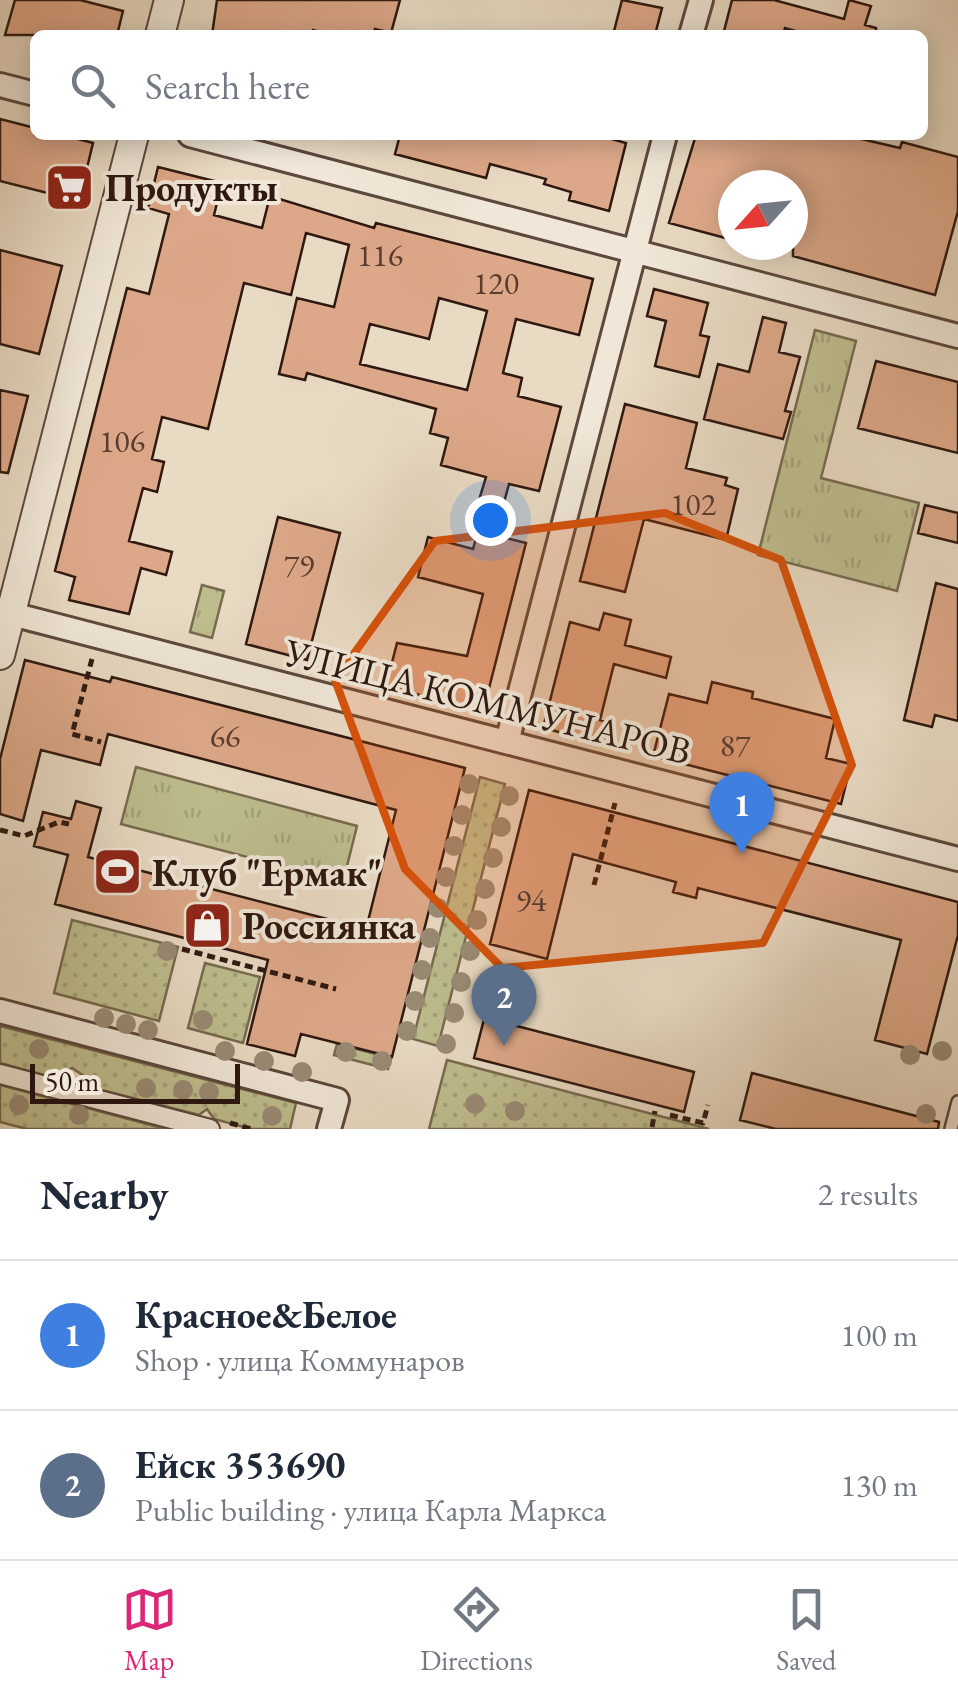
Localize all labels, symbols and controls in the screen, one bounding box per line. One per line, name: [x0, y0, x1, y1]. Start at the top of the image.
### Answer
search box: [30, 30, 928, 140]
icon: search: [65, 58, 120, 113]
text: Search here: [145, 61, 310, 110]
supermarket icon: Продукты: [44, 161, 96, 213]
place label: Продукты: [105, 163, 278, 212]
north arrow: [718, 170, 808, 260]
house number: 116: [357, 234, 403, 276]
house number: 120: [473, 262, 519, 304]
house number: 106: [99, 420, 145, 462]
house number: 102: [670, 483, 717, 525]
your location: [465, 495, 516, 546]
house number: 79: [284, 544, 314, 586]
street label: УЛИЦА КОММУНАРОВ: [279, 627, 696, 775]
house number: 66: [210, 715, 240, 757]
house number: 87: [720, 724, 751, 766]
pin: 1: [710, 772, 774, 854]
sports icon: Клуб "Ермак": [91, 846, 143, 898]
place label: Клуб "Ермак": [152, 848, 382, 897]
house number: 94: [516, 879, 547, 921]
shop icon: Россиянка: [181, 899, 233, 951]
place label: Россиянка: [242, 901, 416, 950]
pin: 2: [472, 964, 536, 1046]
scale bar: [30, 1059, 240, 1104]
text: 50 m: [45, 1063, 99, 1099]
text: Nearby: [40, 1167, 169, 1222]
text: 2 results: [818, 1173, 918, 1215]
text: Красное&Белое: [135, 1290, 397, 1339]
text: 1: [64, 1314, 81, 1356]
text: 100 m: [841, 1314, 918, 1356]
text: Shop · улица Коммунаров: [135, 1339, 465, 1381]
text: Ейск 353690: [135, 1440, 345, 1489]
text: 2: [64, 1464, 81, 1506]
text: 130 m: [841, 1464, 918, 1506]
text: Public building · улица Карла Маркса: [135, 1489, 606, 1531]
tab: Map: [122, 1582, 177, 1678]
tab: Directions: [420, 1582, 533, 1678]
tab: Saved: [776, 1582, 836, 1678]

